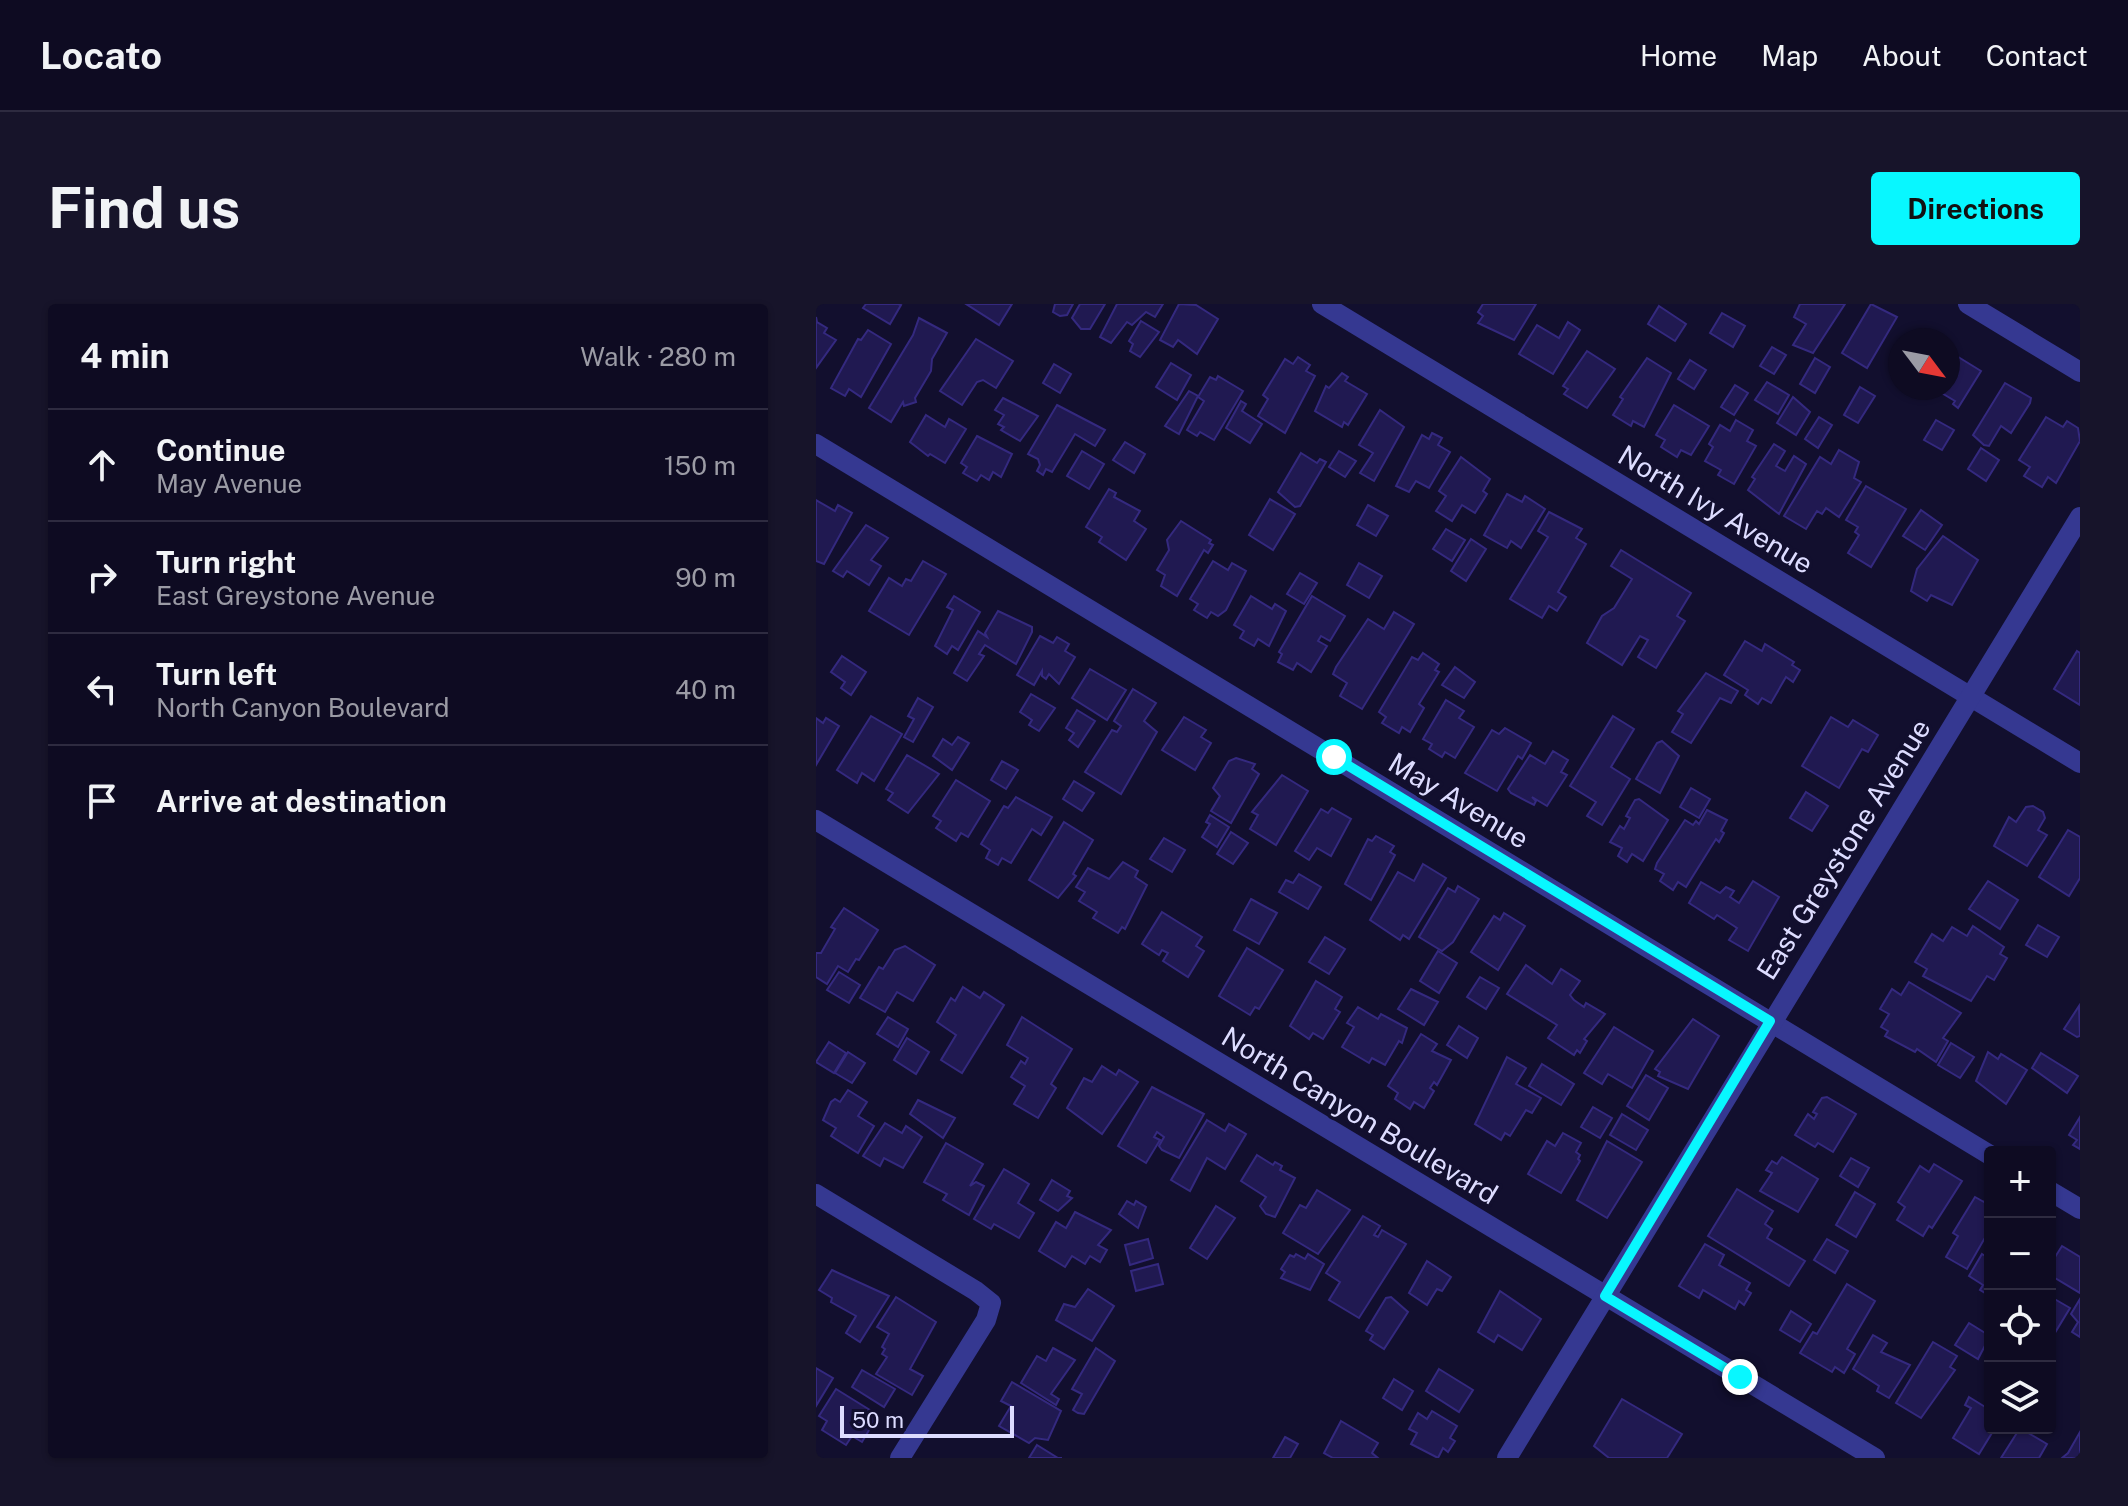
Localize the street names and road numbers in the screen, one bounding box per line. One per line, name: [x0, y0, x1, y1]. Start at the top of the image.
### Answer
street label: North Ivy Avenue: [1613, 438, 1819, 580]
street label: East Greystone Avenue: [1749, 713, 1937, 985]
street label: May Avenue: [1383, 745, 1535, 855]
street label: North Canyon Boulevard: [1216, 1019, 1504, 1211]

